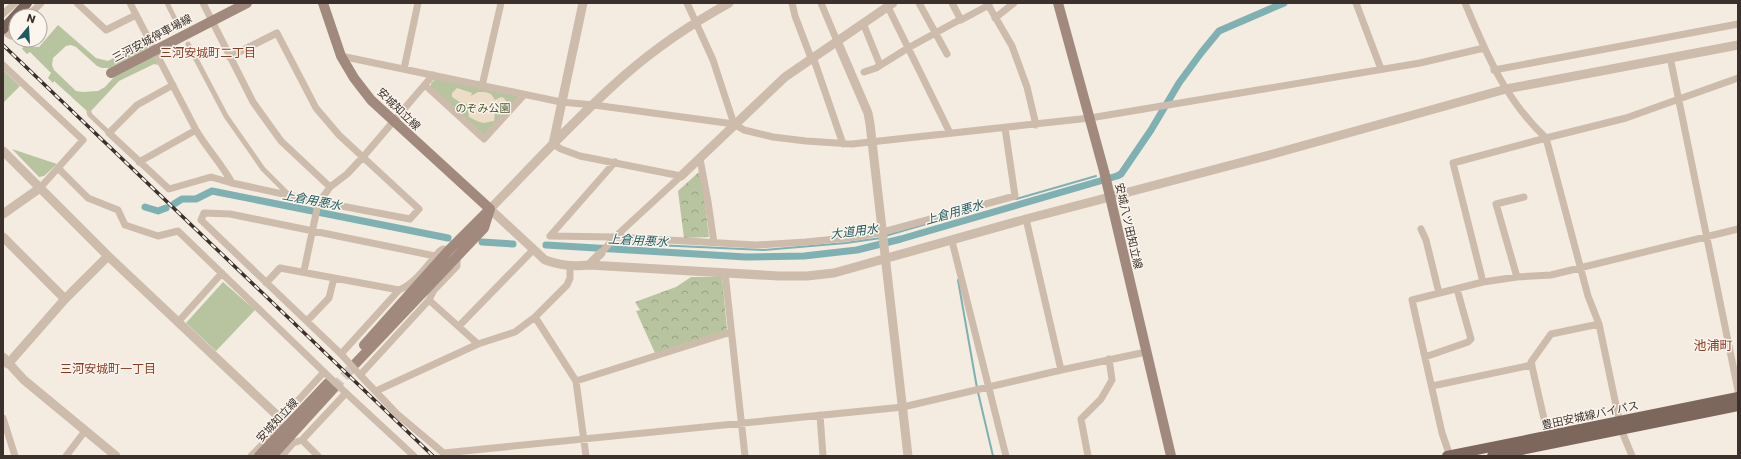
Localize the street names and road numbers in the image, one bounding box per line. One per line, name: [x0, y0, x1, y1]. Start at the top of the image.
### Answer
street label: 三河安城停車場線: [109, 10, 195, 66]
street label: 安城知立線: [374, 84, 424, 134]
street label: 安城八ツ田知立線: [1111, 181, 1147, 271]
street label: 安城知立線: [252, 394, 302, 446]
street label: 豊田安城線バイパス: [1540, 397, 1640, 433]

